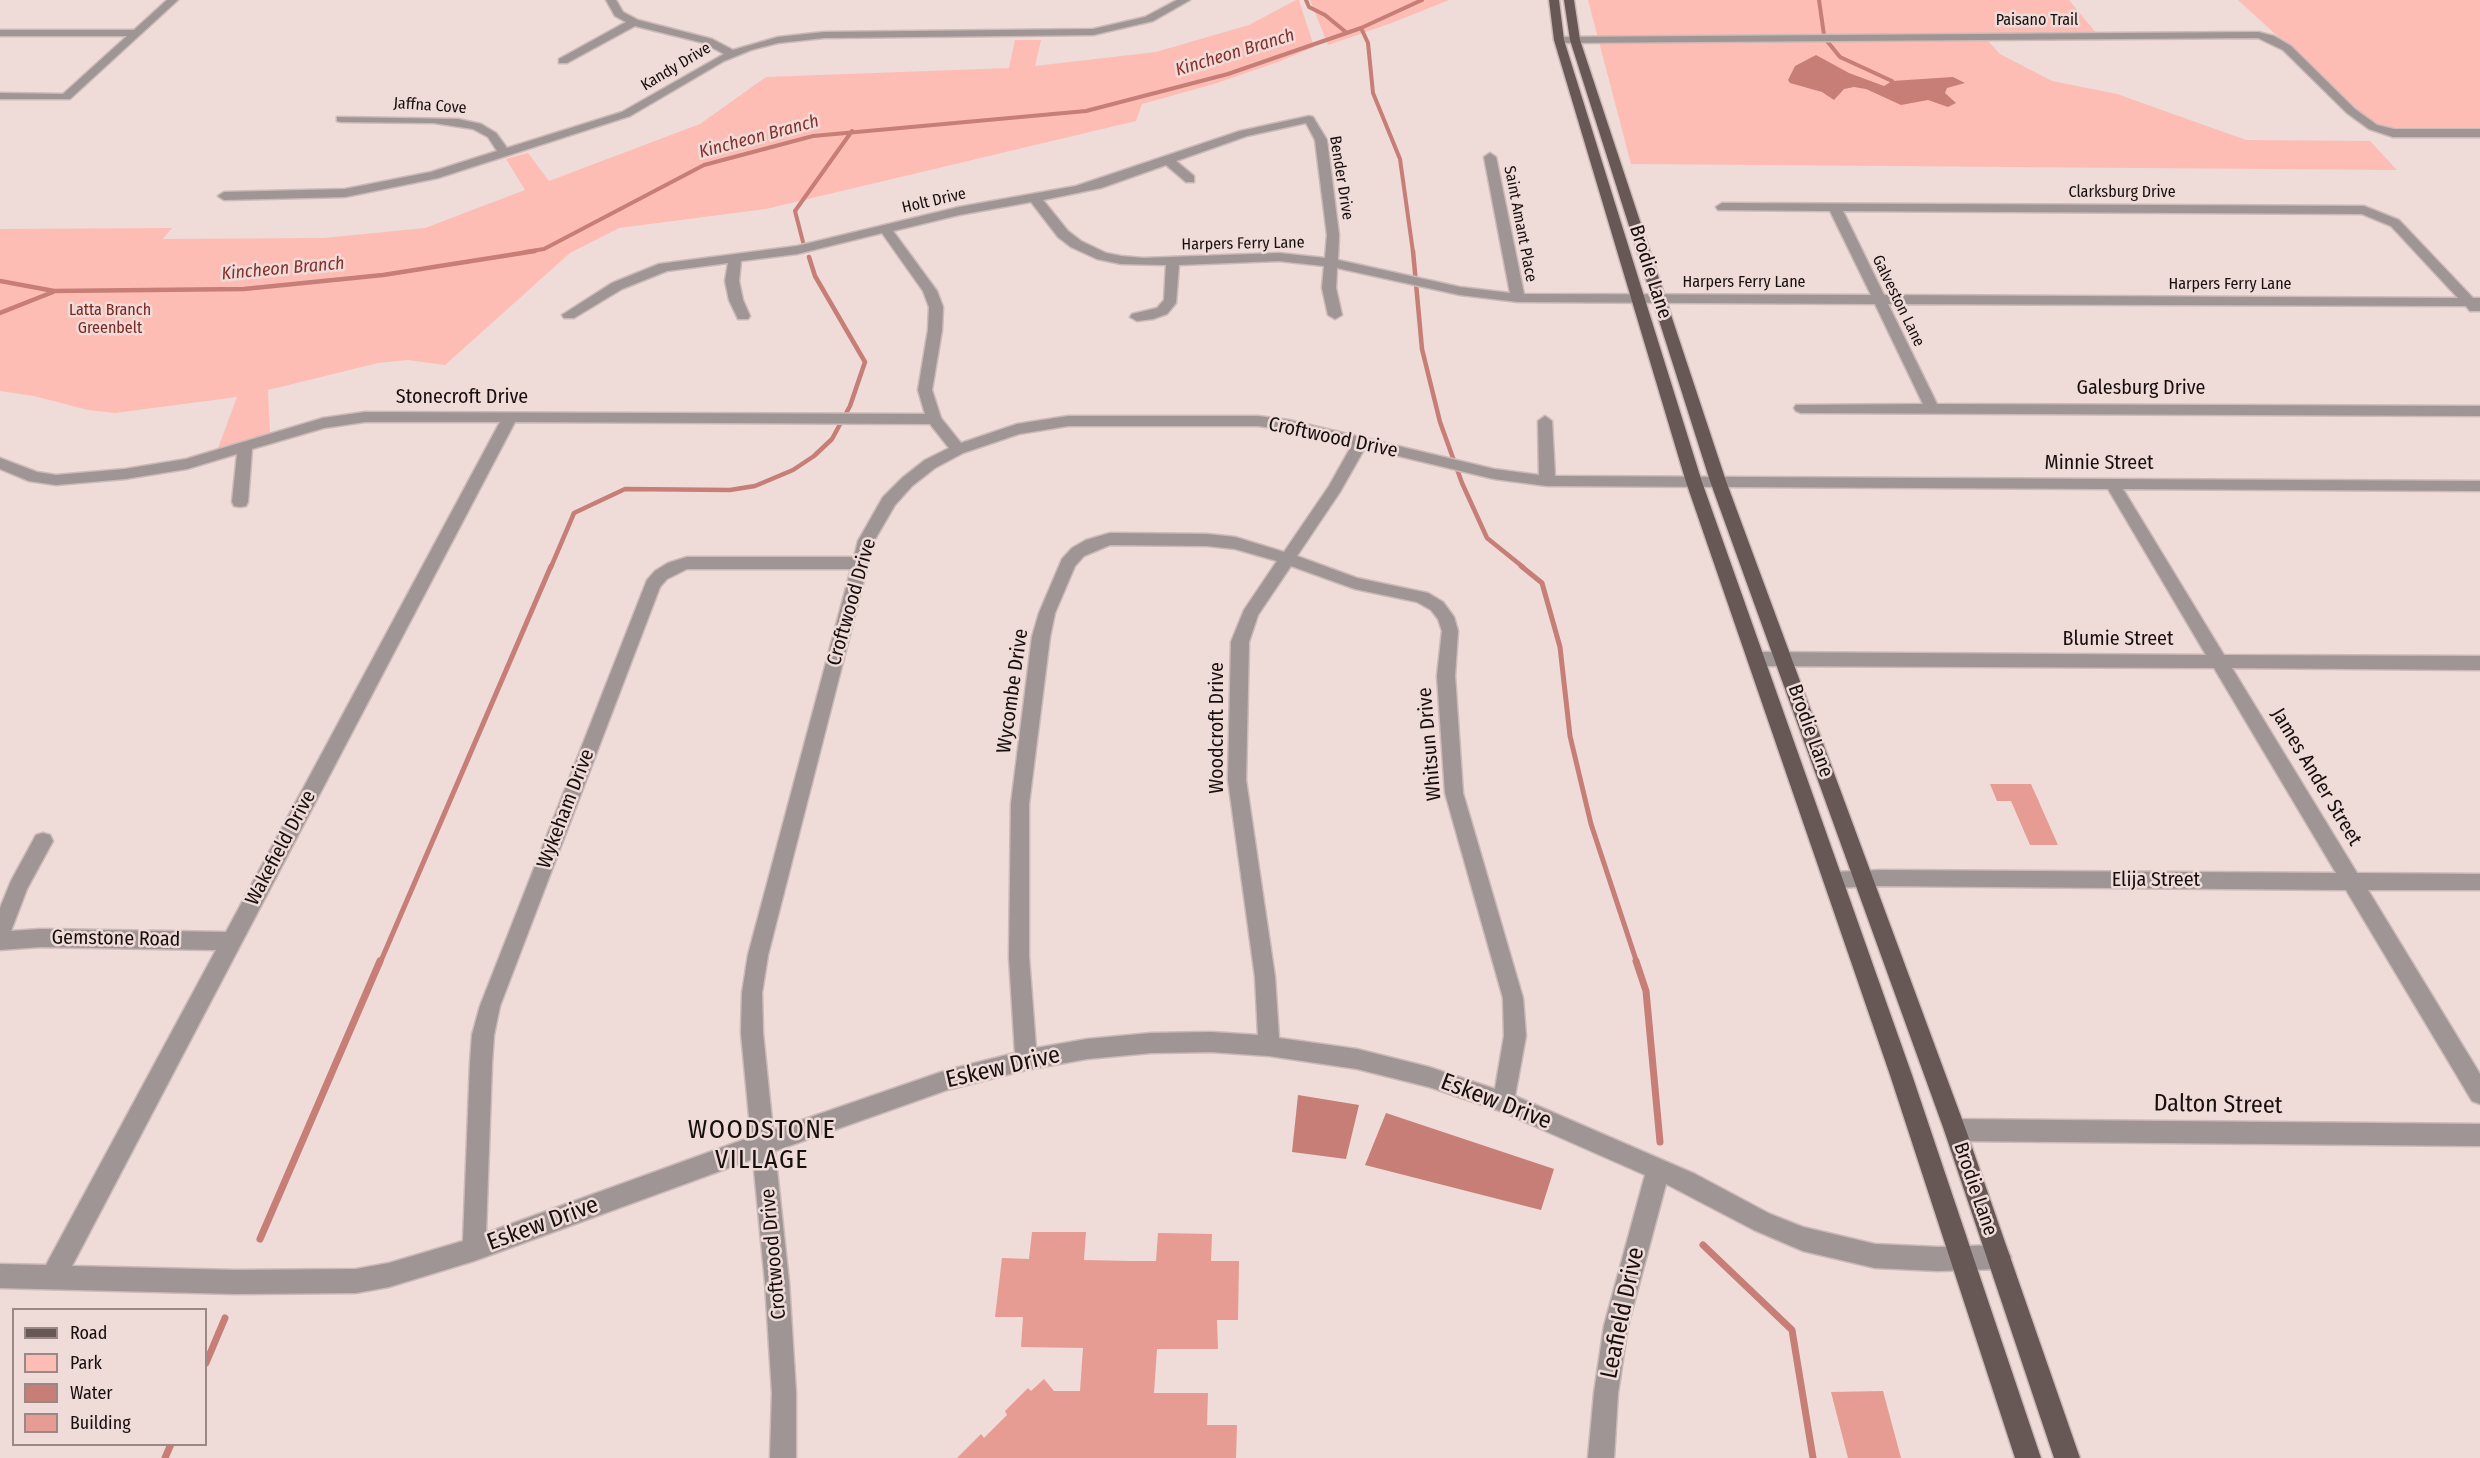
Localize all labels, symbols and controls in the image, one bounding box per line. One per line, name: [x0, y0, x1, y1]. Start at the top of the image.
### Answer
street label: Paisano Trail: [1996, 11, 2078, 31]
water label: Kincheon Branch: [1173, 25, 1297, 81]
street label: Kandy Drive: [638, 39, 714, 95]
street label: Jaffna Cove: [393, 94, 467, 118]
water label: Kincheon Branch: [697, 111, 821, 163]
street label: Bender Drive: [1325, 135, 1357, 221]
street label: Saint Amant Place: [1499, 164, 1541, 284]
street label: Clarksburg Drive: [2068, 183, 2176, 203]
street label: Holt Drive: [900, 184, 968, 218]
street label: Brodie Lane: [1624, 222, 1676, 322]
street label: Harpers Ferry Lane: [1181, 233, 1305, 255]
street label: Galveston Lane: [1868, 252, 1928, 350]
water label: Kincheon Branch: [221, 253, 345, 285]
street label: Harpers Ferry Lane: [1682, 273, 1806, 293]
street label: Harpers Ferry Lane: [2168, 275, 2292, 295]
park label: Latta Branch Greenbelt: [69, 301, 151, 339]
street label: Galesburg Drive: [2077, 376, 2205, 400]
street label: Stonecroft Drive: [396, 385, 528, 409]
street label: Croftwood Drive: [1266, 413, 1400, 463]
street label: Minnie Street: [2044, 451, 2154, 475]
street label: Croftwood Drive: [822, 536, 882, 668]
street label: Wycombe Drive: [992, 627, 1034, 755]
street label: Blumie Street: [2063, 627, 2173, 651]
street label: Woodcroft Drive: [1205, 662, 1229, 794]
street label: Brodie Lane: [1782, 681, 1838, 781]
street label: Whitsun Drive: [1413, 686, 1447, 802]
street label: James Ander Street: [2265, 704, 2367, 850]
street label: Wykeham Drive: [532, 746, 600, 872]
street label: Wakefield Drive: [241, 787, 321, 909]
street label: Elija Street: [2112, 868, 2200, 892]
street label: Gemstone Road: [52, 926, 180, 952]
street label: Eskew Drive: [943, 1041, 1063, 1095]
street label: Eskew Drive: [1437, 1068, 1555, 1136]
street label: Dalton Street: [2153, 1089, 2283, 1121]
district label: WOODSTONE VILLAGE: [688, 1115, 836, 1176]
street label: Brodie Lane: [1948, 1139, 2002, 1239]
street label: Croftwood Drive: [756, 1188, 792, 1320]
street label: Eskew Drive: [483, 1191, 603, 1257]
street label: Leafield Drive: [1595, 1245, 1651, 1381]
legend: [12, 1308, 207, 1446]
text: Road: [70, 1322, 107, 1344]
text: Park: [70, 1352, 102, 1374]
text: Water: [70, 1382, 113, 1404]
text: Building: [70, 1412, 131, 1434]

